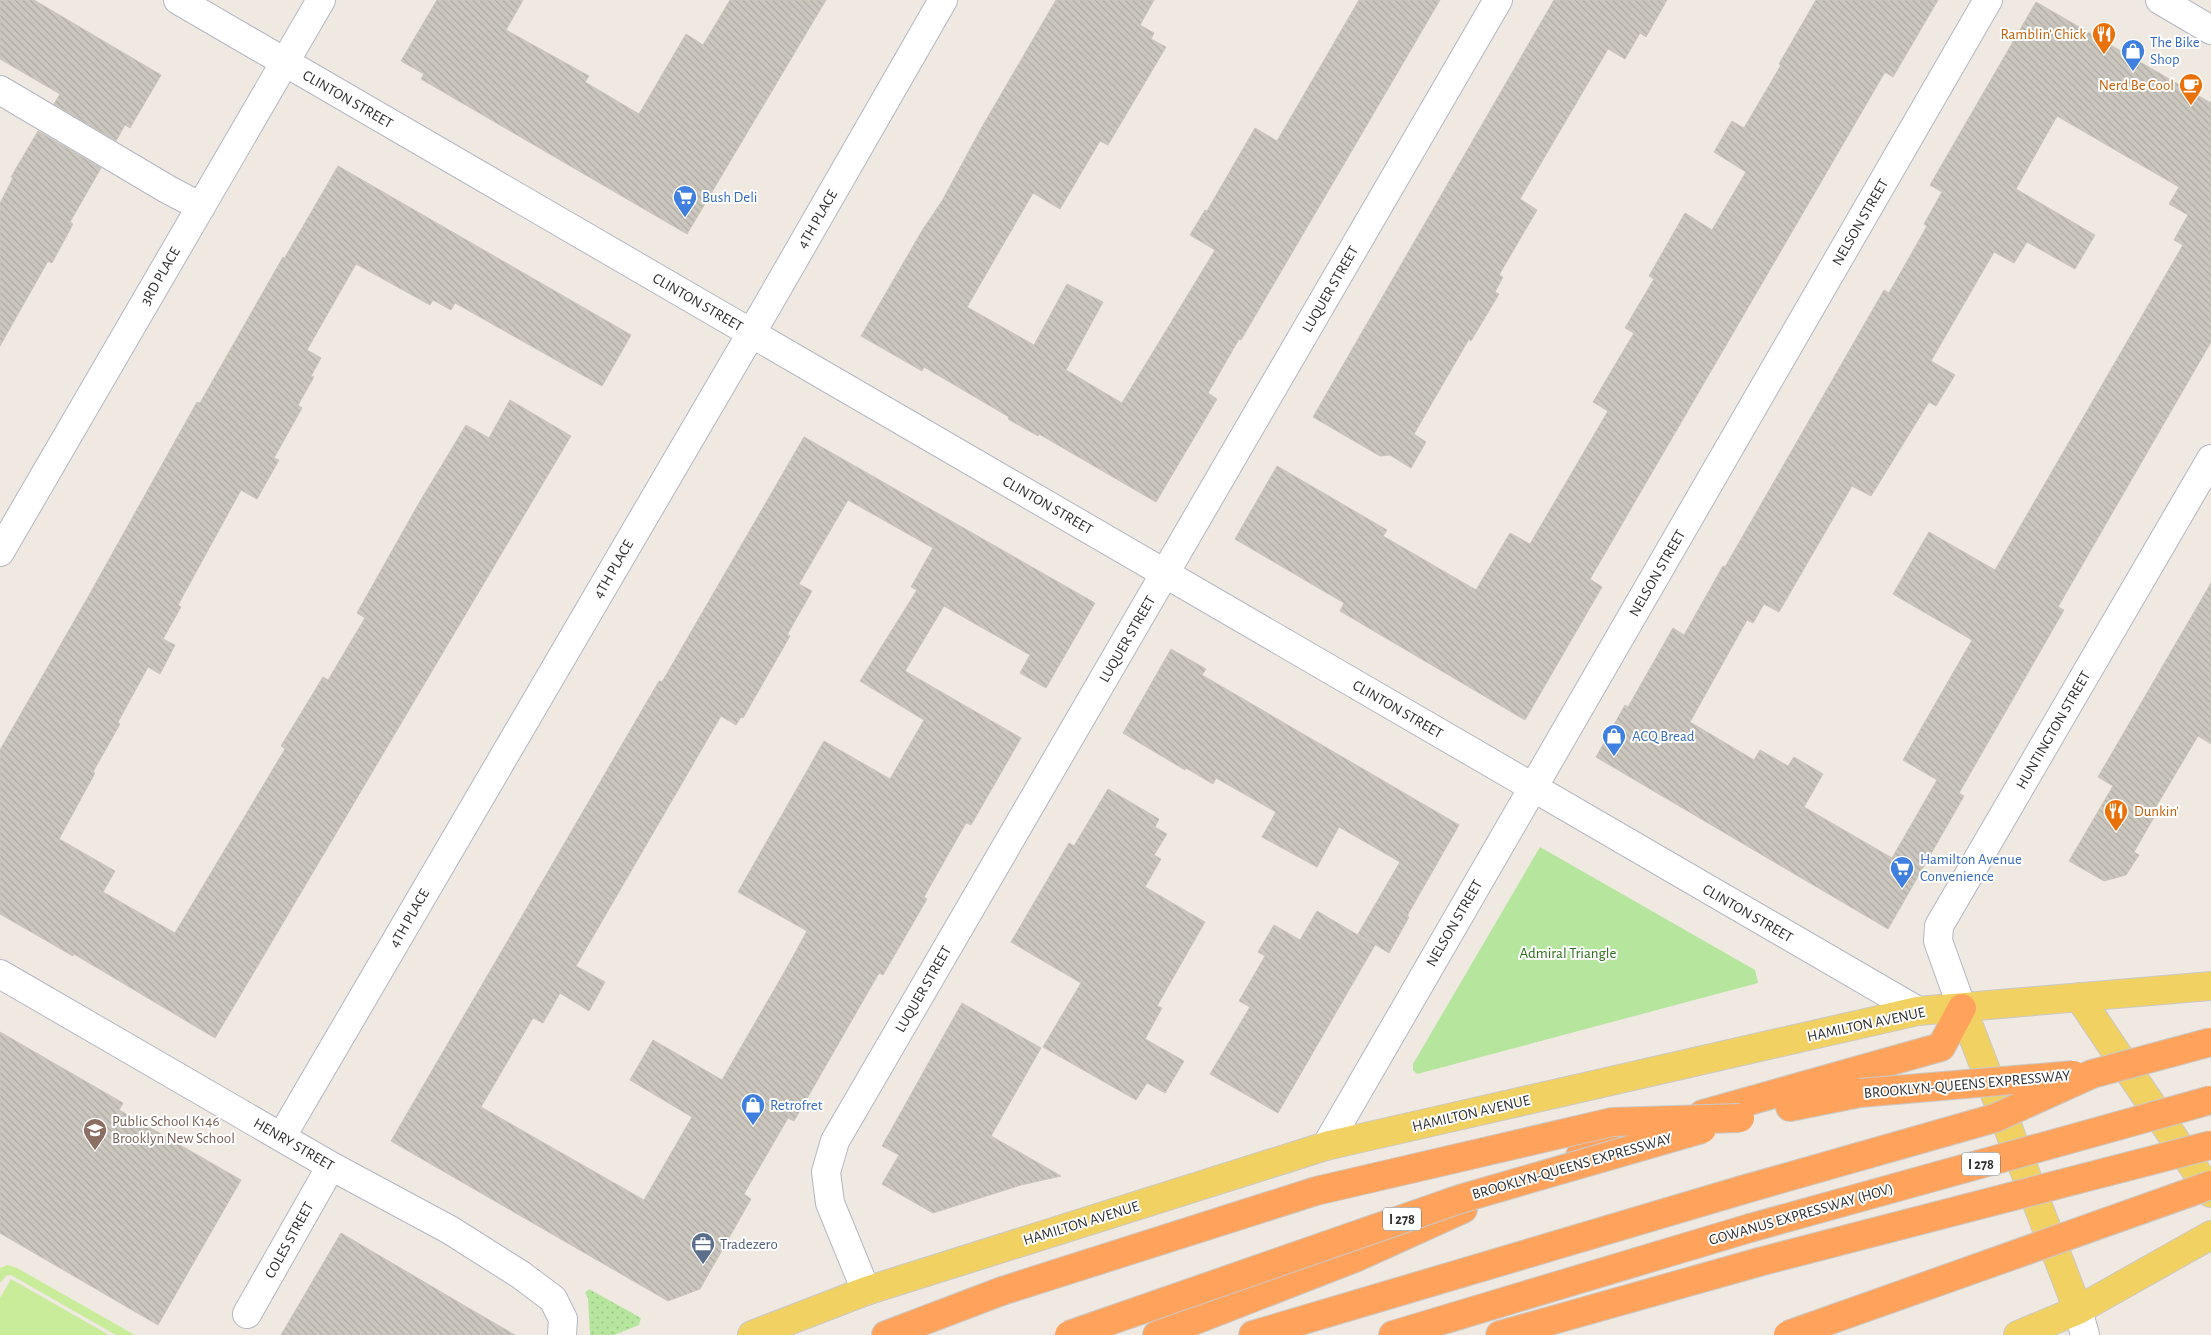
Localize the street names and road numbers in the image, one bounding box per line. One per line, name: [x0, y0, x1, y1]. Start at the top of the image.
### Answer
street label: CLINTON STREET: [300, 68, 396, 132]
street label: NELSON STREET: [1830, 176, 1892, 268]
street label: 4TH PLACE: [795, 187, 840, 251]
street label: LUQUER STREET: [1300, 243, 1361, 335]
street label: 3RD PLACE: [138, 245, 183, 308]
street label: CLINTON STREET: [650, 271, 746, 335]
street label: CLINTON STREET: [1000, 474, 1096, 538]
street label: NELSON STREET: [1627, 527, 1689, 619]
street label: 4TH PLACE: [591, 537, 636, 601]
street label: LUQUER STREET: [1097, 593, 1158, 685]
street label: HUNTINGTON STREET: [2014, 668, 2094, 792]
street label: CLINTON STREET: [1350, 678, 1446, 742]
street label: NELSON STREET: [1424, 877, 1486, 969]
street label: CLINTON STREET: [1700, 882, 1796, 946]
street label: 4TH PLACE: [387, 886, 432, 950]
street label: LUQUER STREET: [893, 943, 954, 1035]
street label: HAMILTON AVENUE: [1806, 1005, 1926, 1044]
street label: BROOKLYN-QUEENS EXPRESSWAY: [1863, 1068, 2071, 1101]
street label: HAMILTON AVENUE: [1411, 1093, 1531, 1134]
street label: HENRY STREET: [251, 1115, 337, 1174]
street label: BROOKLYN-QUEENS EXPRESSWAY: [1471, 1131, 1674, 1202]
road number: I 278: [1962, 1152, 2000, 1176]
street label: GOWANUS EXPRESSWAY (HOV): [1707, 1181, 1895, 1248]
street label: COLES STREET: [262, 1199, 317, 1281]
street label: HAMILTON AVENUE: [1021, 1199, 1141, 1248]
road number: I 278: [1383, 1208, 1421, 1230]

